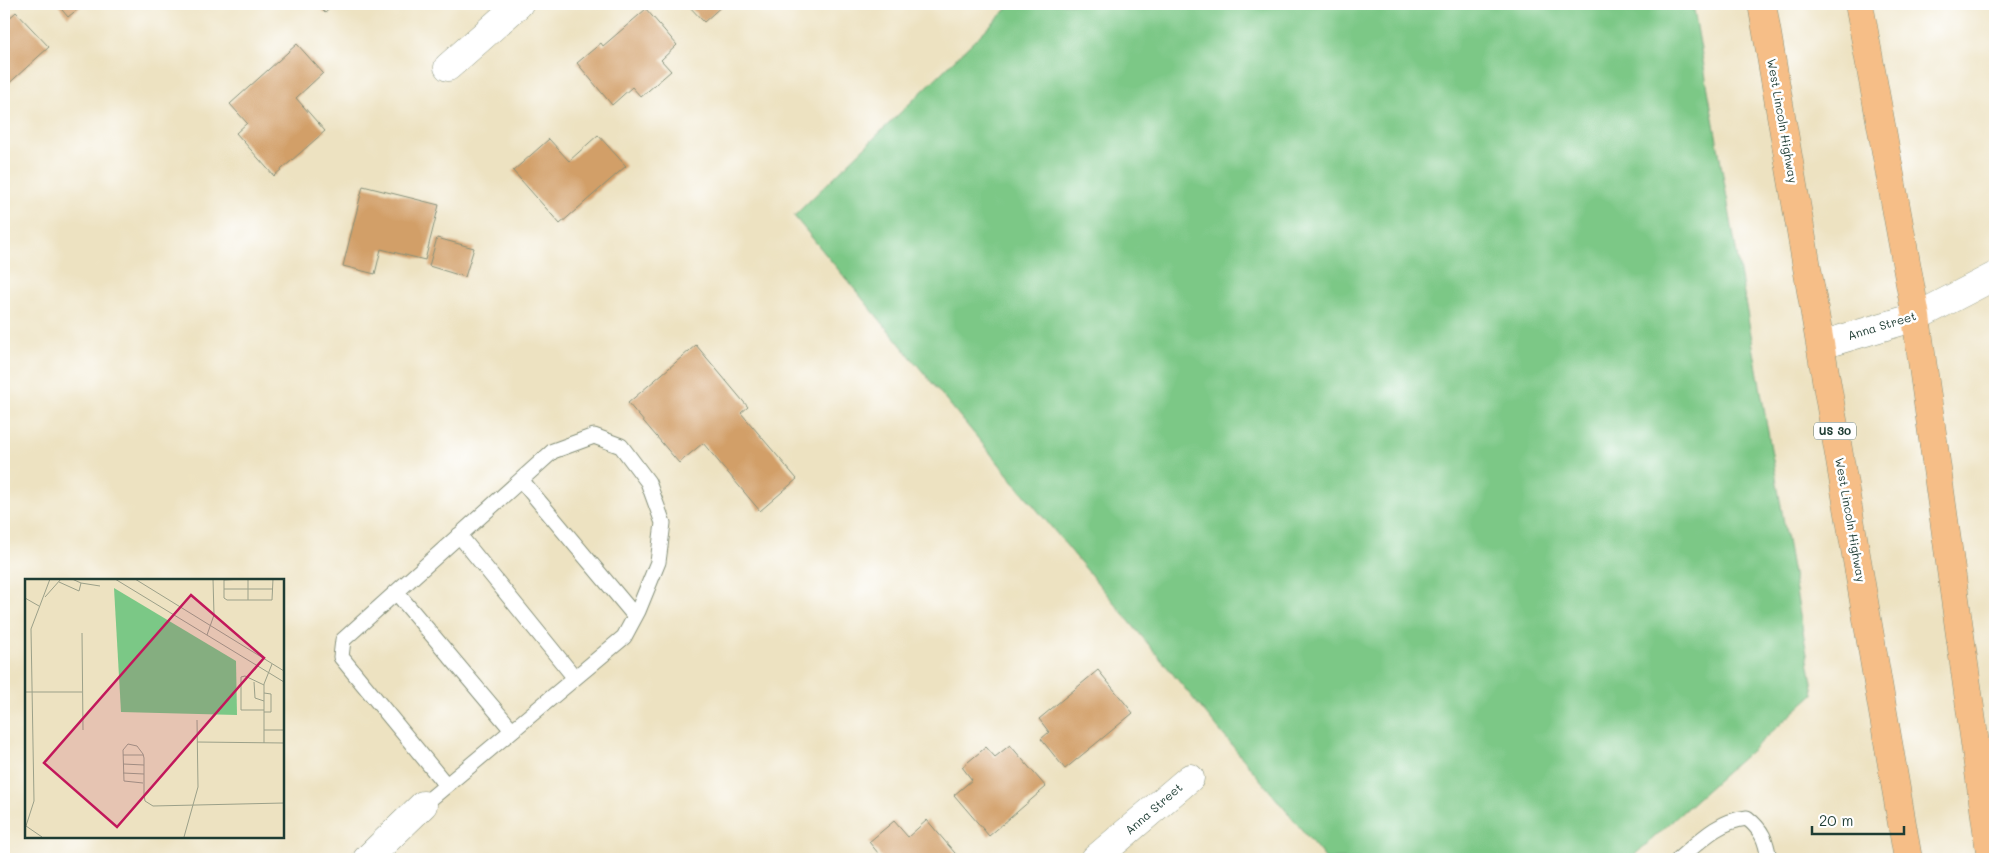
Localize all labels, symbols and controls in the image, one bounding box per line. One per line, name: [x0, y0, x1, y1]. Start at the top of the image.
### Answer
street label: West Lincoln Highway: [1764, 57, 1802, 184]
street label: Anna Street: [1845, 307, 1918, 343]
road number: US 30: [1814, 422, 1856, 440]
street label: West Lincoln Highway: [1832, 456, 1870, 583]
inset map: [25, 579, 284, 838]
street label: Anna Street: [1121, 779, 1185, 838]
scale bar: [1812, 803, 1904, 835]
text: 20 m: [1819, 810, 1853, 830]

